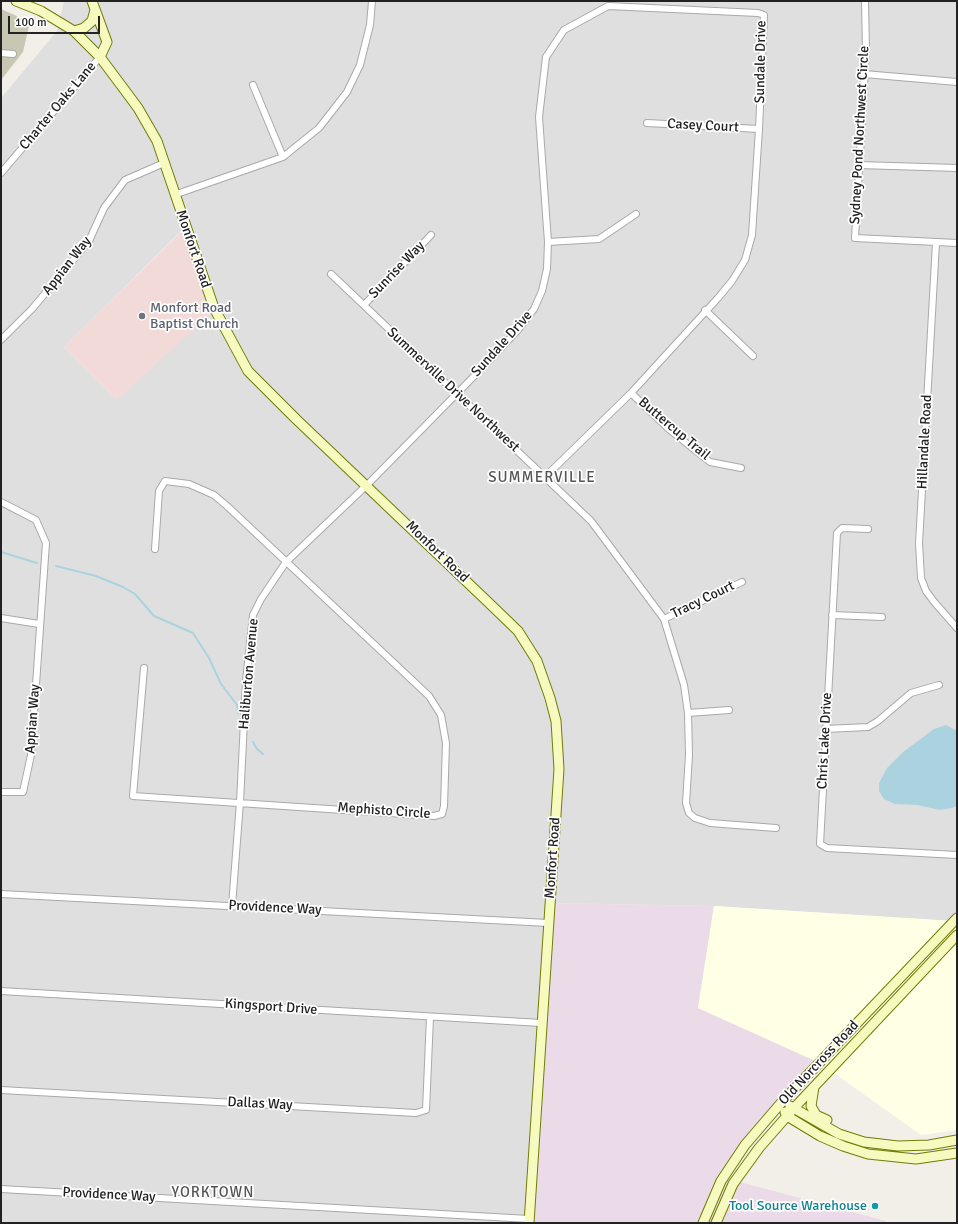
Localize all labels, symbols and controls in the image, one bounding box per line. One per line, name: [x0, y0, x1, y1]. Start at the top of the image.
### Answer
scale bar: [10, 8, 102, 34]
text: 100 m: [15, 15, 47, 30]
street label: Sundale Drive: [752, 20, 770, 104]
street label: Sydney Pond Northwest Circle: [847, 45, 873, 225]
street label: Charter Oaks Lane: [16, 59, 100, 153]
street label: Casey Court: [667, 116, 739, 136]
street label: Monfort Road: [172, 208, 214, 290]
street label: Appian Way: [39, 233, 95, 299]
street label: Sunrise Way: [365, 238, 429, 302]
place label: Monfort Road Baptist Church: [150, 300, 239, 332]
street label: Sundale Drive: [468, 308, 536, 380]
marker: Monfort Road Baptist Church: [137, 311, 147, 321]
street label: Summerville Drive Northwest: [383, 324, 523, 456]
street label: Buttercup Trail: [635, 394, 713, 464]
street label: Hillandale Road: [914, 394, 936, 490]
district label: SUMMERVILLE: [488, 469, 596, 487]
street label: Monfort Road: [402, 518, 472, 586]
street label: Tracy Court: [669, 578, 737, 622]
street label: Haliburton Avenue: [236, 618, 262, 730]
street label: Appian Way: [22, 684, 44, 754]
street label: Chris Lake Drive: [814, 692, 836, 790]
street label: Mephisto Circle: [337, 799, 431, 823]
street label: Monfort Road: [542, 817, 564, 899]
street label: Providence Way: [228, 897, 322, 919]
street label: Kingsport Drive: [224, 995, 318, 1019]
street label: Old Norcross Road: [776, 1017, 862, 1109]
street label: Dallas Way: [227, 1094, 293, 1114]
street label: Providence Way: [62, 1184, 156, 1206]
district label: YORKTOWN: [172, 1184, 254, 1202]
place label: Tool Source Warehouse: [729, 1198, 867, 1214]
marker: Tool Source Warehouse: [870, 1201, 880, 1211]

